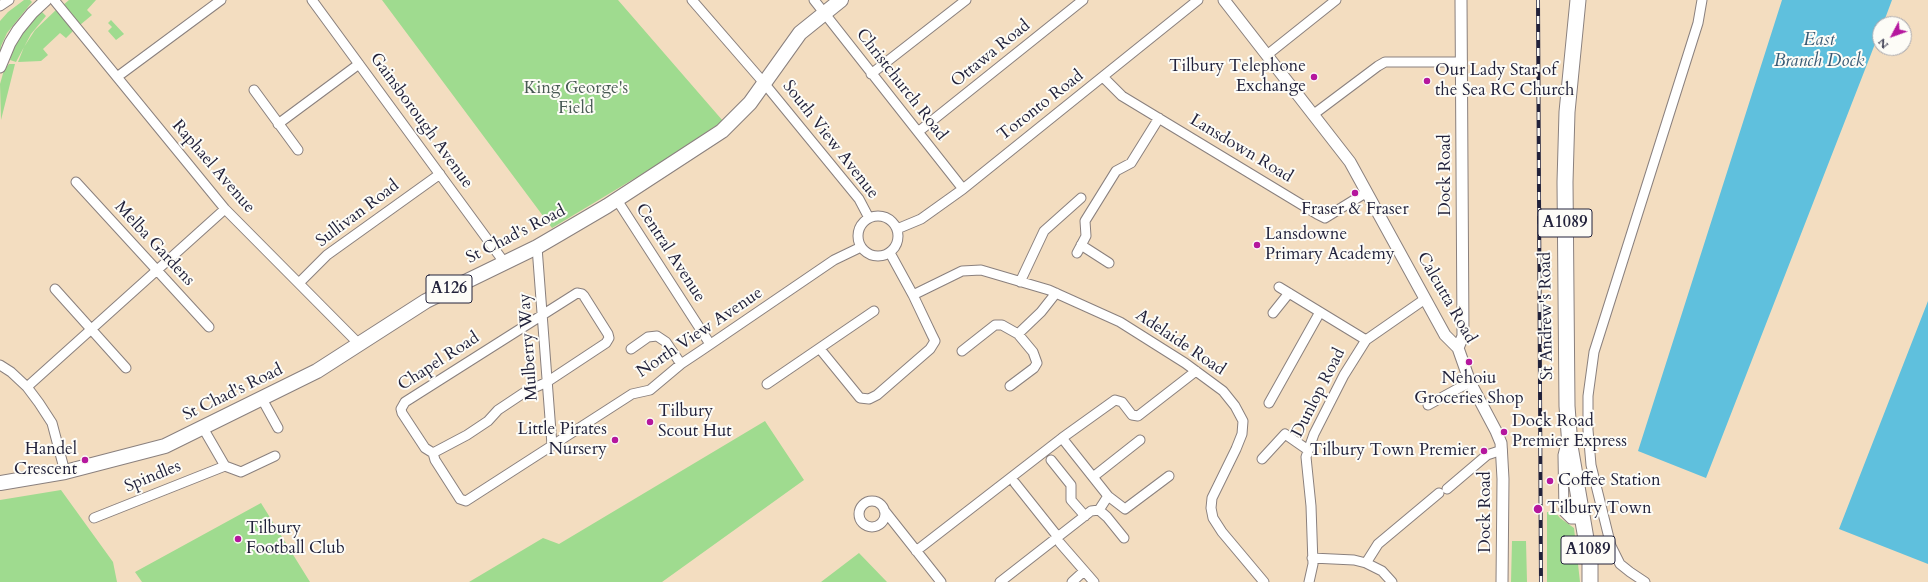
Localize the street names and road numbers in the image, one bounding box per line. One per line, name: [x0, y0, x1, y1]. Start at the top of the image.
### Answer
street label: Ottawa Road: [947, 16, 1035, 92]
street label: Christchurch Road: [851, 25, 951, 145]
street label: Gainsborough Avenue: [365, 49, 477, 193]
street label: Toronto Road: [994, 66, 1088, 146]
street label: South View Avenue: [777, 77, 883, 203]
street label: Lansdown Road: [1186, 110, 1296, 188]
street label: Raphael Avenue: [167, 116, 259, 218]
street label: Dock Road: [1436, 134, 1456, 216]
street label: Sullivan Road: [312, 176, 404, 252]
street label: Melba Gardens: [110, 197, 198, 291]
street label: Central Avenue: [631, 200, 709, 306]
street label: St Chad's Road: [463, 201, 569, 269]
road number: A1089: [1538, 209, 1592, 237]
street label: Calcutta Road: [1412, 249, 1480, 347]
street label: St Andrew's Road: [1536, 252, 1558, 380]
road number: A126: [426, 275, 472, 303]
street label: North View Avenue: [633, 283, 767, 383]
street label: Mulberry Way: [515, 293, 543, 401]
street label: Adelaide Road: [1131, 305, 1229, 381]
street label: Chapel Road: [395, 328, 483, 396]
street label: Dunlop Road: [1288, 345, 1350, 441]
street label: St Chad's Road: [180, 360, 286, 426]
street label: Spindles: [122, 457, 184, 497]
street label: Dock Road: [1476, 471, 1496, 553]
road number: A1089: [1561, 536, 1615, 564]

